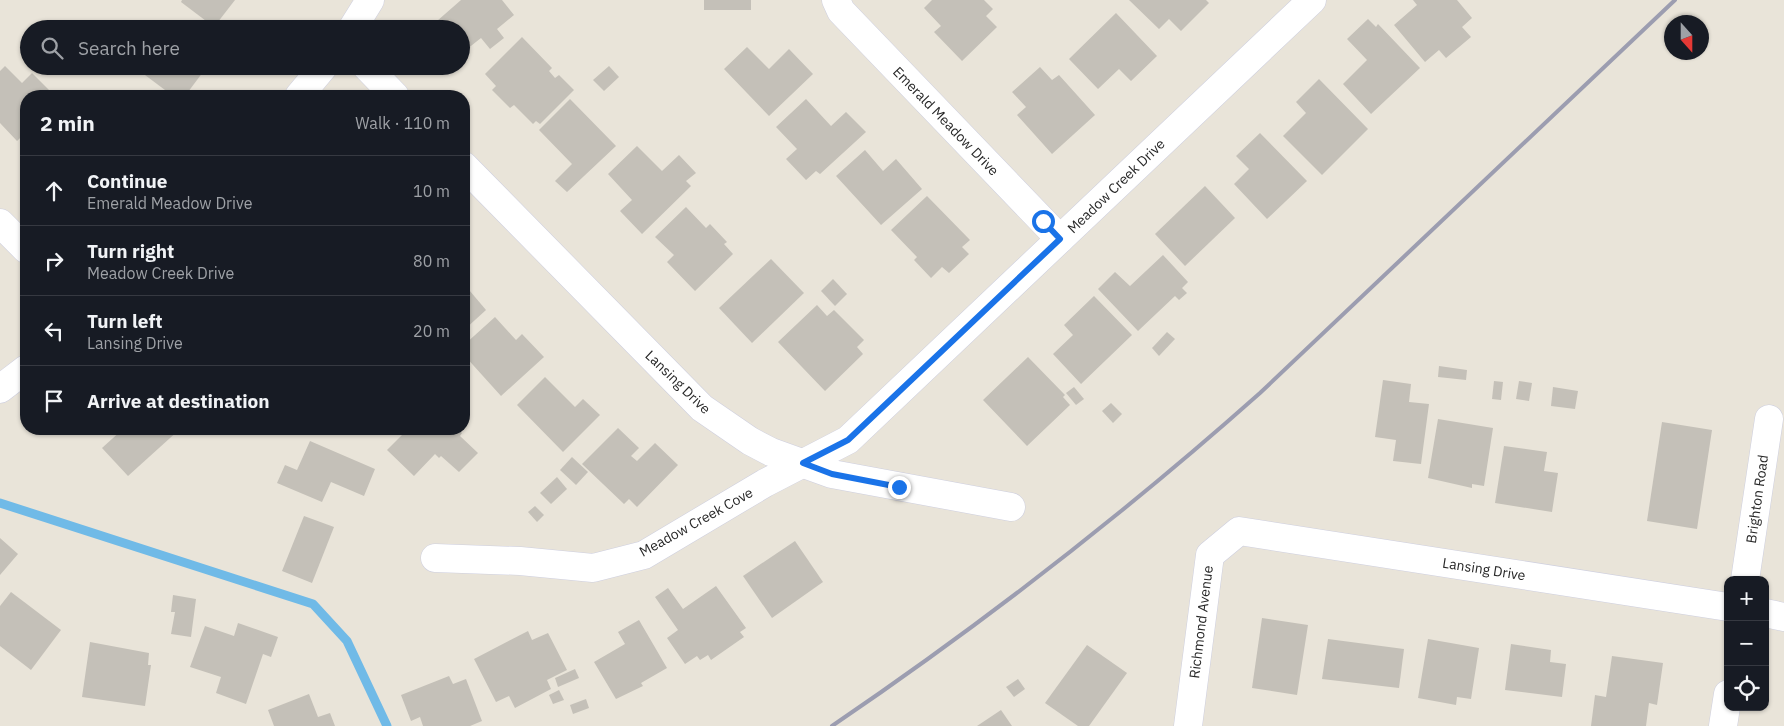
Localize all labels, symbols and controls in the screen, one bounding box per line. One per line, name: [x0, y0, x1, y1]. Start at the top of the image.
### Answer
north arrow: [1664, 15, 1709, 60]
search box: [20, 20, 470, 75]
icon: search: [38, 34, 66, 62]
text: Search here: [78, 36, 180, 60]
street label: Emerald Meadow Drive: [889, 63, 1003, 180]
text: 2 min: [40, 109, 95, 137]
text: Walk · 110 m: [355, 113, 450, 133]
street label: Meadow Creek Drive: [1063, 135, 1169, 237]
text: Continue: [87, 169, 167, 193]
icon: ahead: [40, 177, 68, 205]
text: 10 m: [413, 181, 450, 201]
text: Emerald Meadow Drive: [87, 193, 253, 213]
route start: [1032, 210, 1055, 233]
text: Turn right: [87, 239, 174, 263]
icon: right: [40, 247, 68, 275]
text: 80 m: [413, 251, 450, 271]
text: Meadow Creek Drive: [87, 263, 234, 283]
text: Turn left: [87, 309, 163, 333]
icon: left: [40, 317, 68, 345]
text: 20 m: [413, 321, 450, 341]
text: Lansing Drive: [87, 333, 183, 353]
street label: Lansing Drive: [642, 346, 715, 418]
icon: arrive: [40, 387, 68, 415]
text: Arrive at destination: [87, 389, 270, 413]
street label: Brighton Road: [1742, 454, 1772, 544]
route end: [888, 476, 911, 499]
street label: Meadow Creek Cove: [636, 483, 756, 561]
street label: Lansing Drive: [1441, 554, 1527, 584]
street label: Richmond Avenue: [1185, 564, 1217, 679]
map controls: [1724, 576, 1769, 711]
button: +: [1724, 576, 1769, 621]
button: −: [1724, 621, 1769, 666]
button: locate: [1724, 666, 1769, 711]

